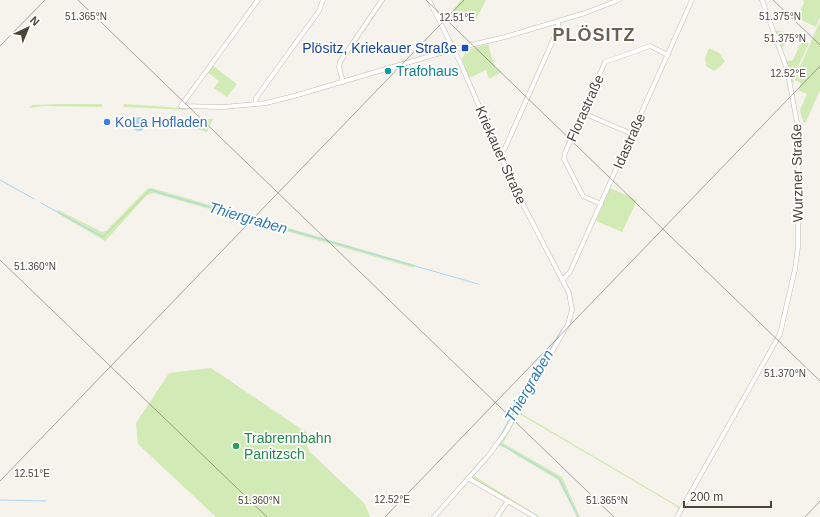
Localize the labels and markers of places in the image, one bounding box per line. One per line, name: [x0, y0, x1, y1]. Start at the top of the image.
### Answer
place label: Plösitz, Kriekauer Straße: [302, 40, 457, 56]
marker: Plösitz, Kriekauer Straße: [460, 43, 470, 53]
place label: Trafohaus: [396, 63, 459, 79]
marker: Trafohaus: [383, 66, 393, 76]
place label: KoLa Hofladen: [115, 114, 208, 130]
marker: KoLa Hofladen: [102, 117, 112, 127]
place label: Trabrennbahn Panitzsch: [244, 430, 331, 462]
marker: Trabrennbahn Panitzsch: [231, 441, 241, 451]

